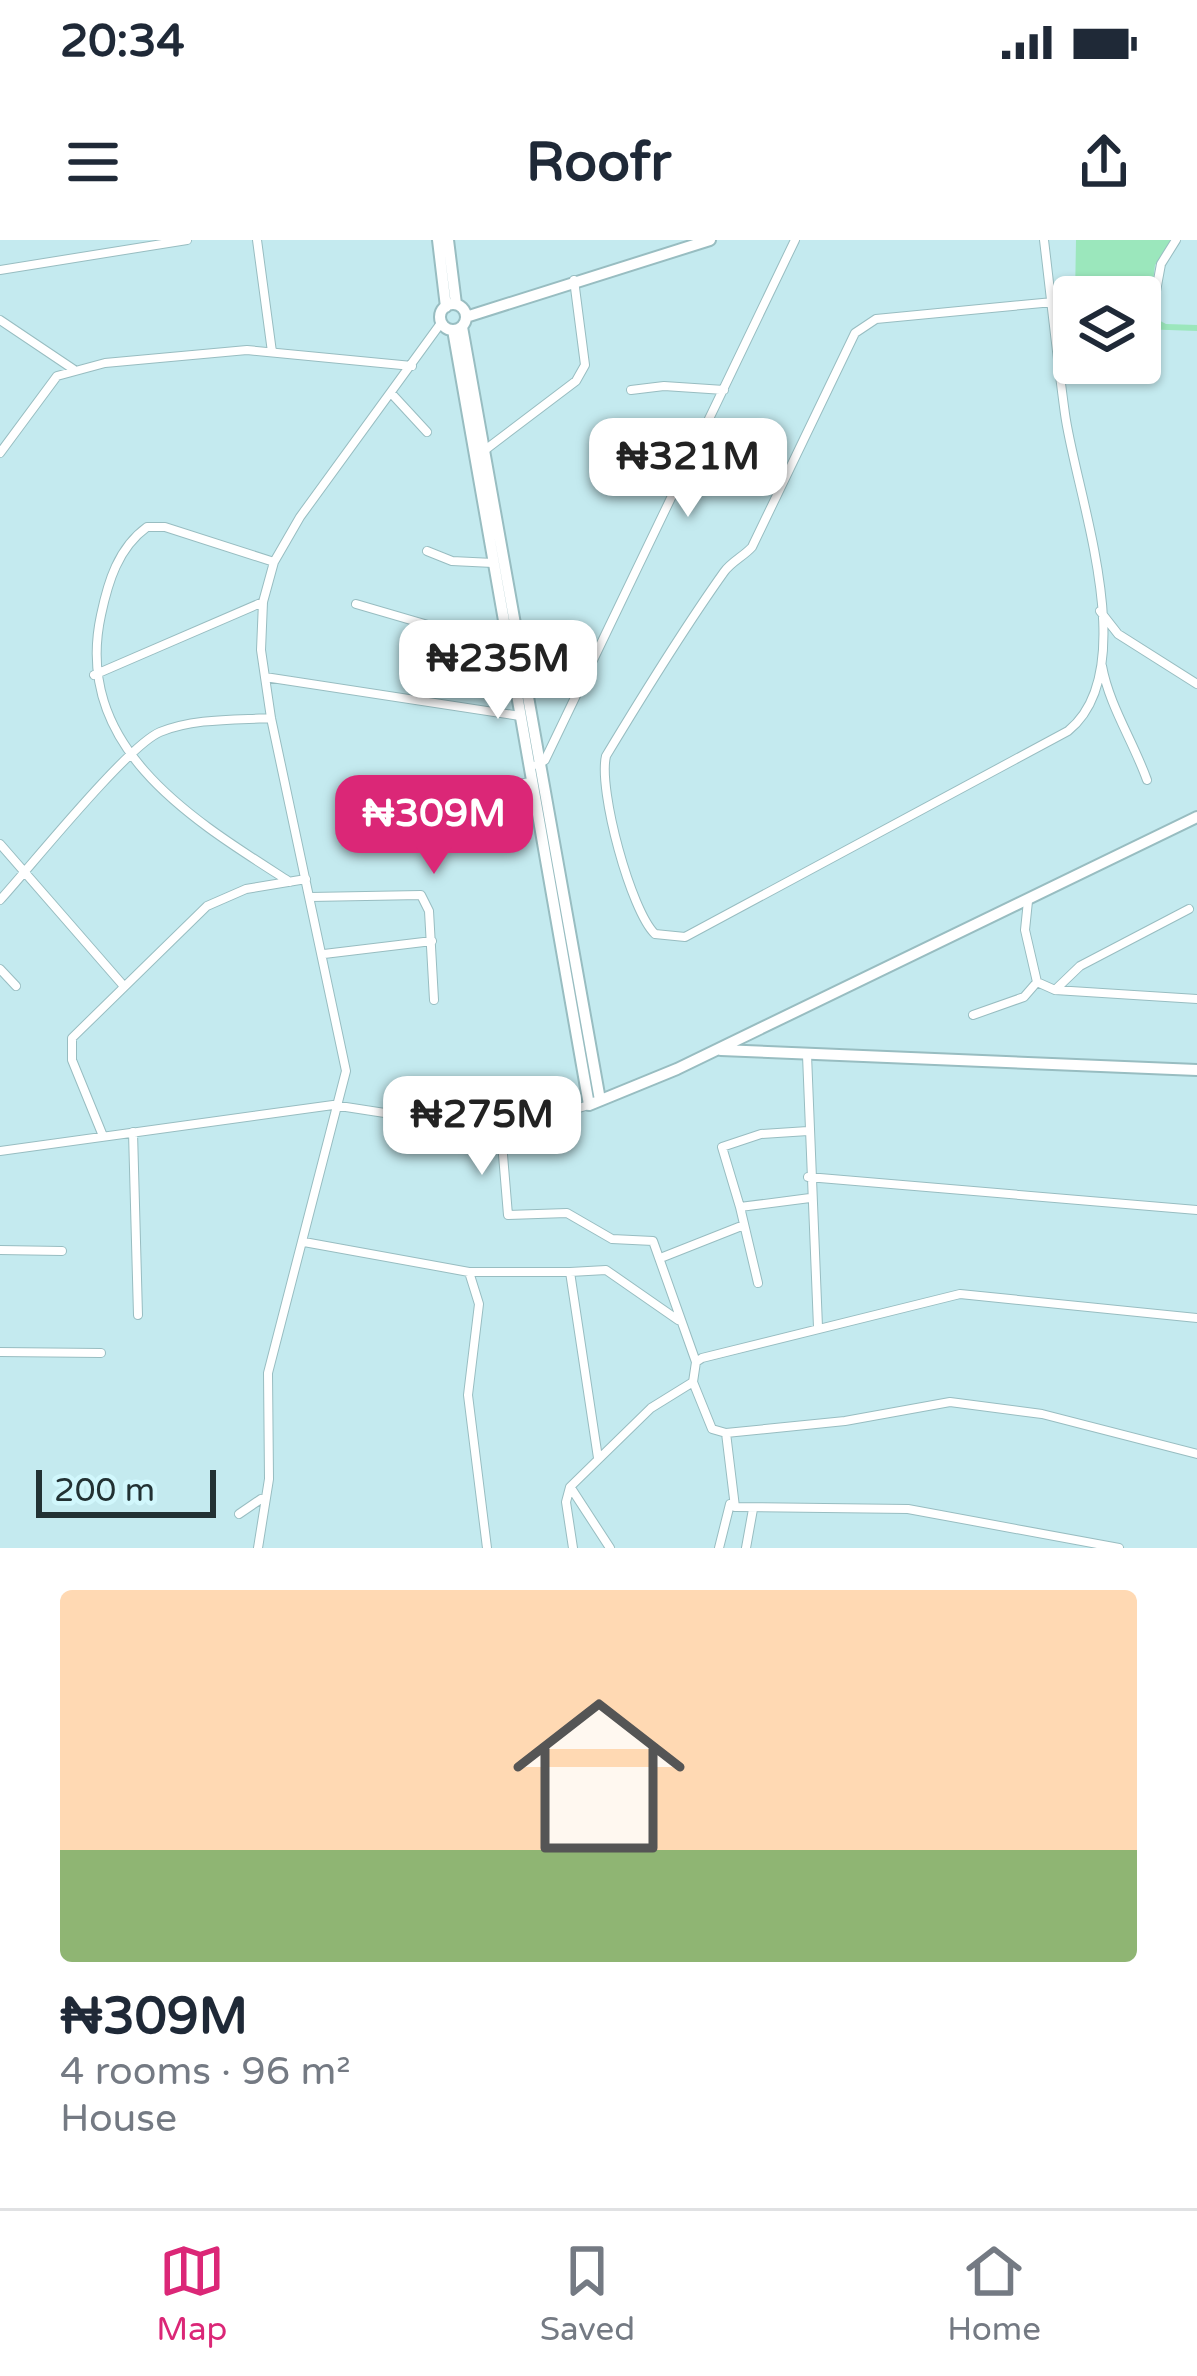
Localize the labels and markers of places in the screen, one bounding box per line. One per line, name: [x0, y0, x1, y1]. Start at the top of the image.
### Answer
pin: ₦321M: [604, 418, 772, 520]
pin: ₦235M: [414, 620, 582, 722]
pin: ₦309M: [350, 775, 518, 877]
pin: ₦275M: [398, 1076, 566, 1178]

